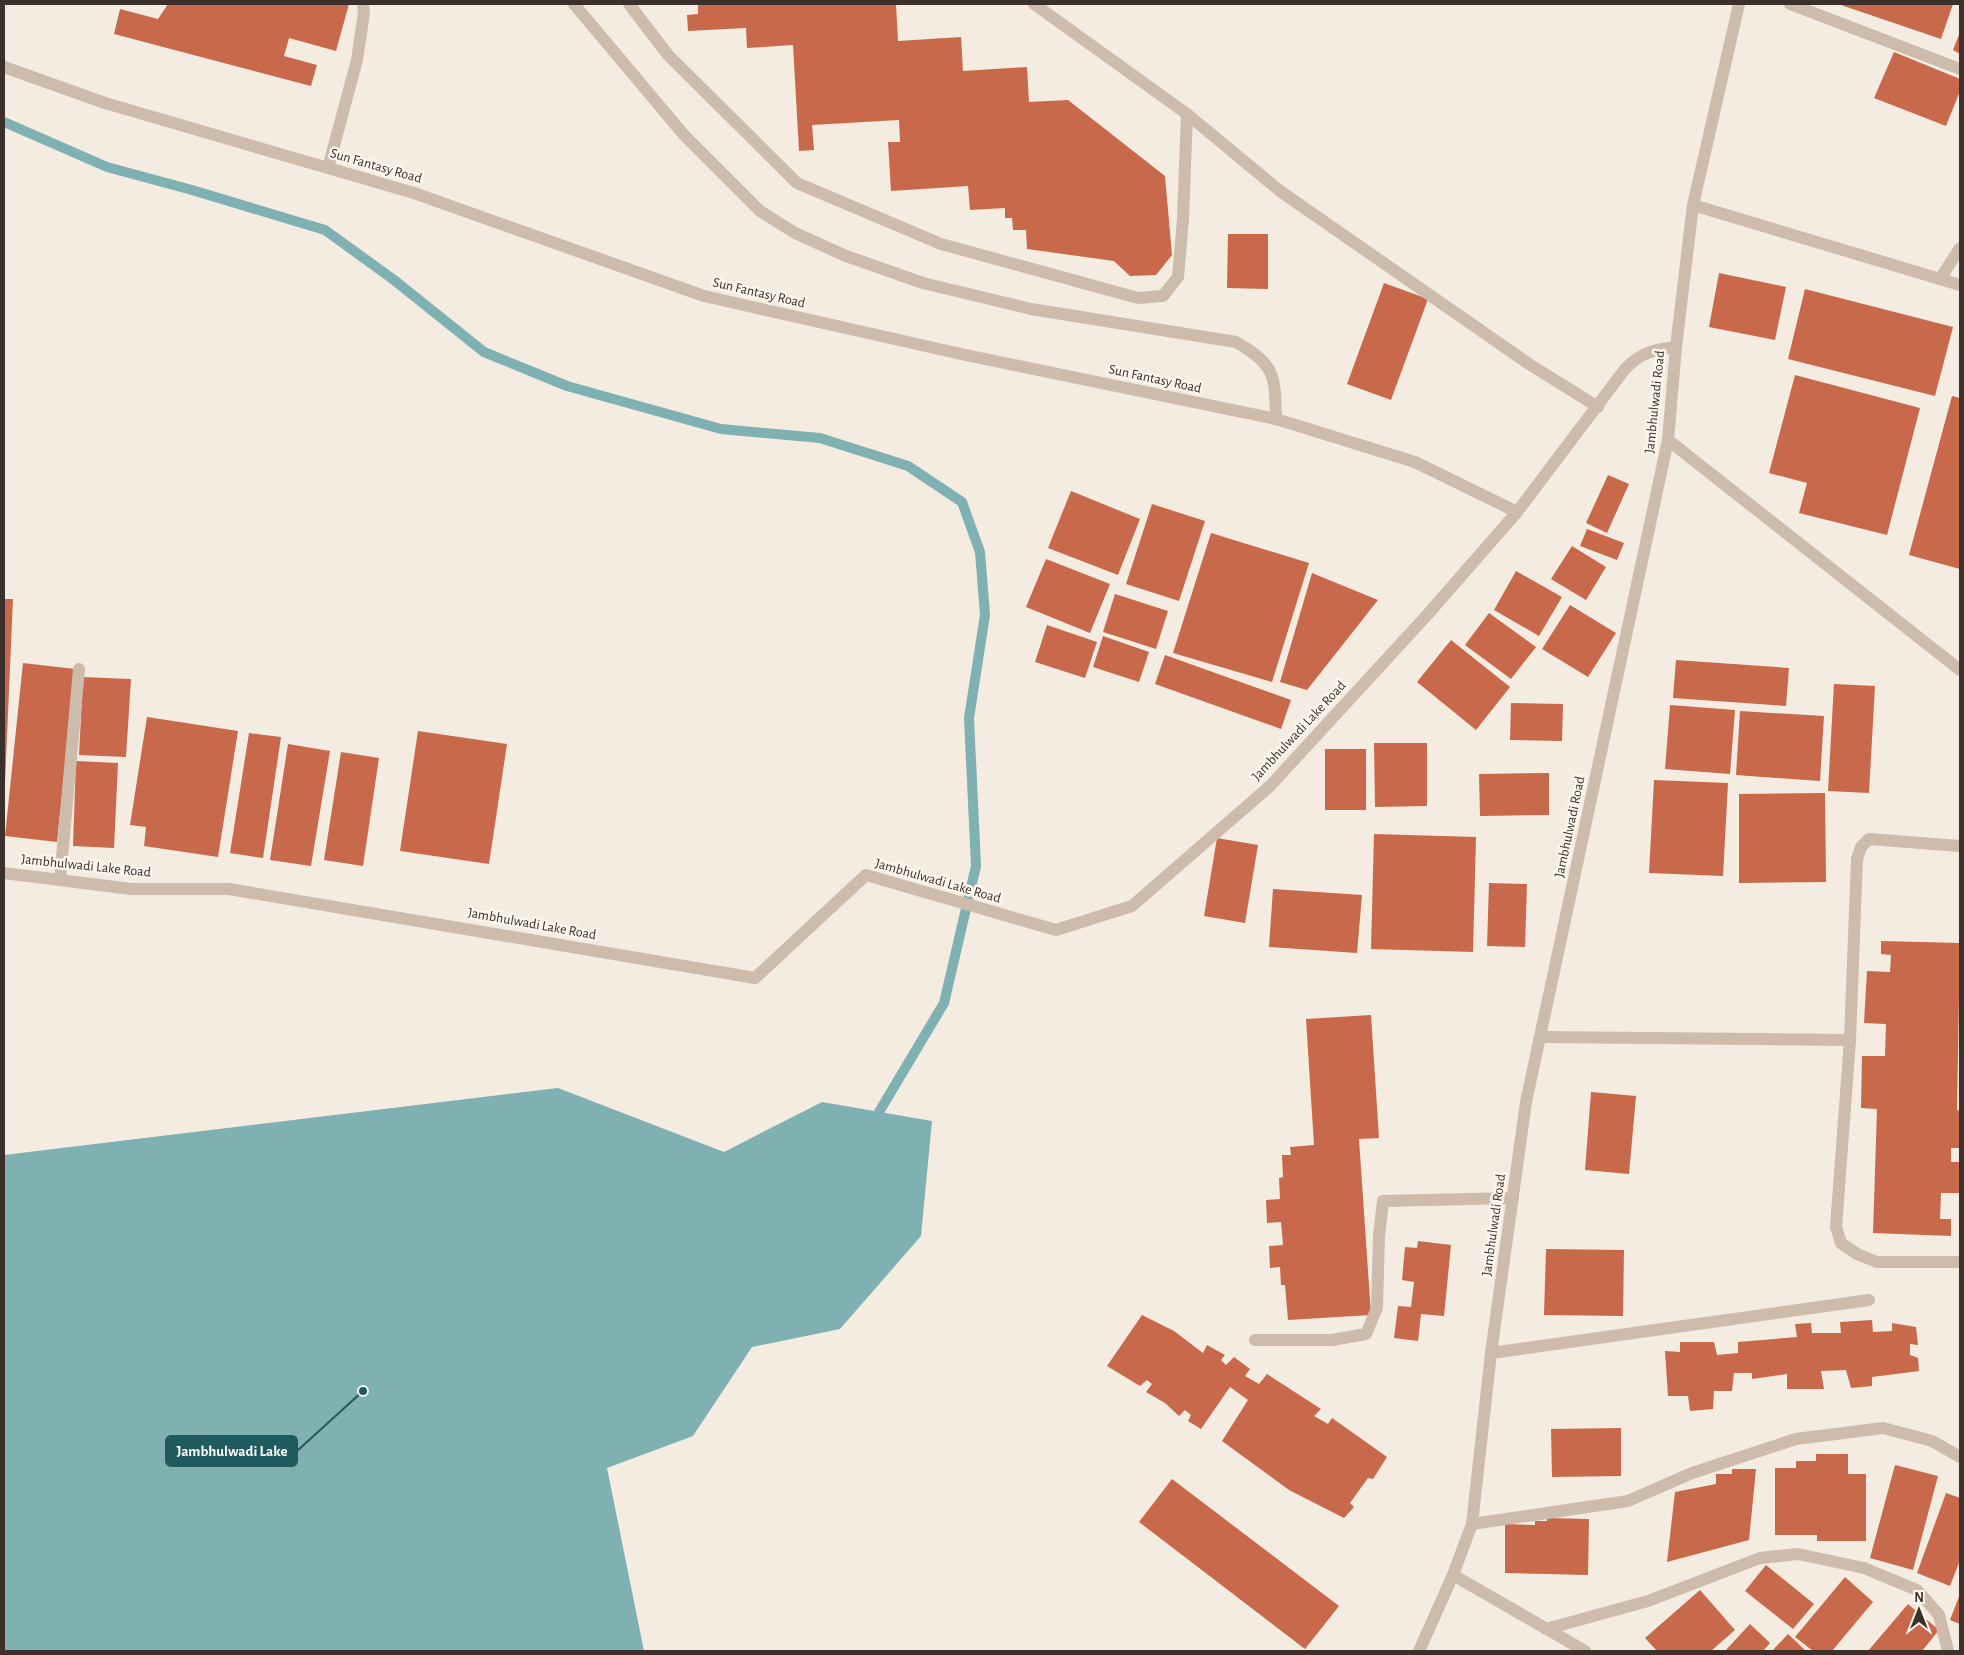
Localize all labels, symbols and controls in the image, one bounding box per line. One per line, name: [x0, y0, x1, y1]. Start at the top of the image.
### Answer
street label: Sun Fantasy Road: [329, 146, 423, 186]
street label: Sun Fantasy Road: [711, 276, 807, 310]
street label: Jambhulwadi Road: [1643, 350, 1667, 454]
street label: Sun Fantasy Road: [1107, 362, 1203, 396]
street label: Jambhulwadi Lake Road: [1249, 679, 1349, 783]
street label: Jambhulwadi Road: [1552, 775, 1588, 879]
street label: Jambhulwadi Lake Road: [20, 852, 152, 880]
street label: Jambhulwadi Lake Road: [873, 856, 1003, 906]
street label: Jambhulwadi Lake Road: [467, 906, 597, 942]
street label: Jambhulwadi Road: [1480, 1173, 1508, 1277]
callout: Jambhulwadi Lake: [166, 1436, 297, 1466]
text: Jambhulwadi Lake: [176, 1444, 288, 1459]
north arrow: [1894, 1585, 1944, 1635]
text: N: [1914, 1591, 1924, 1605]

